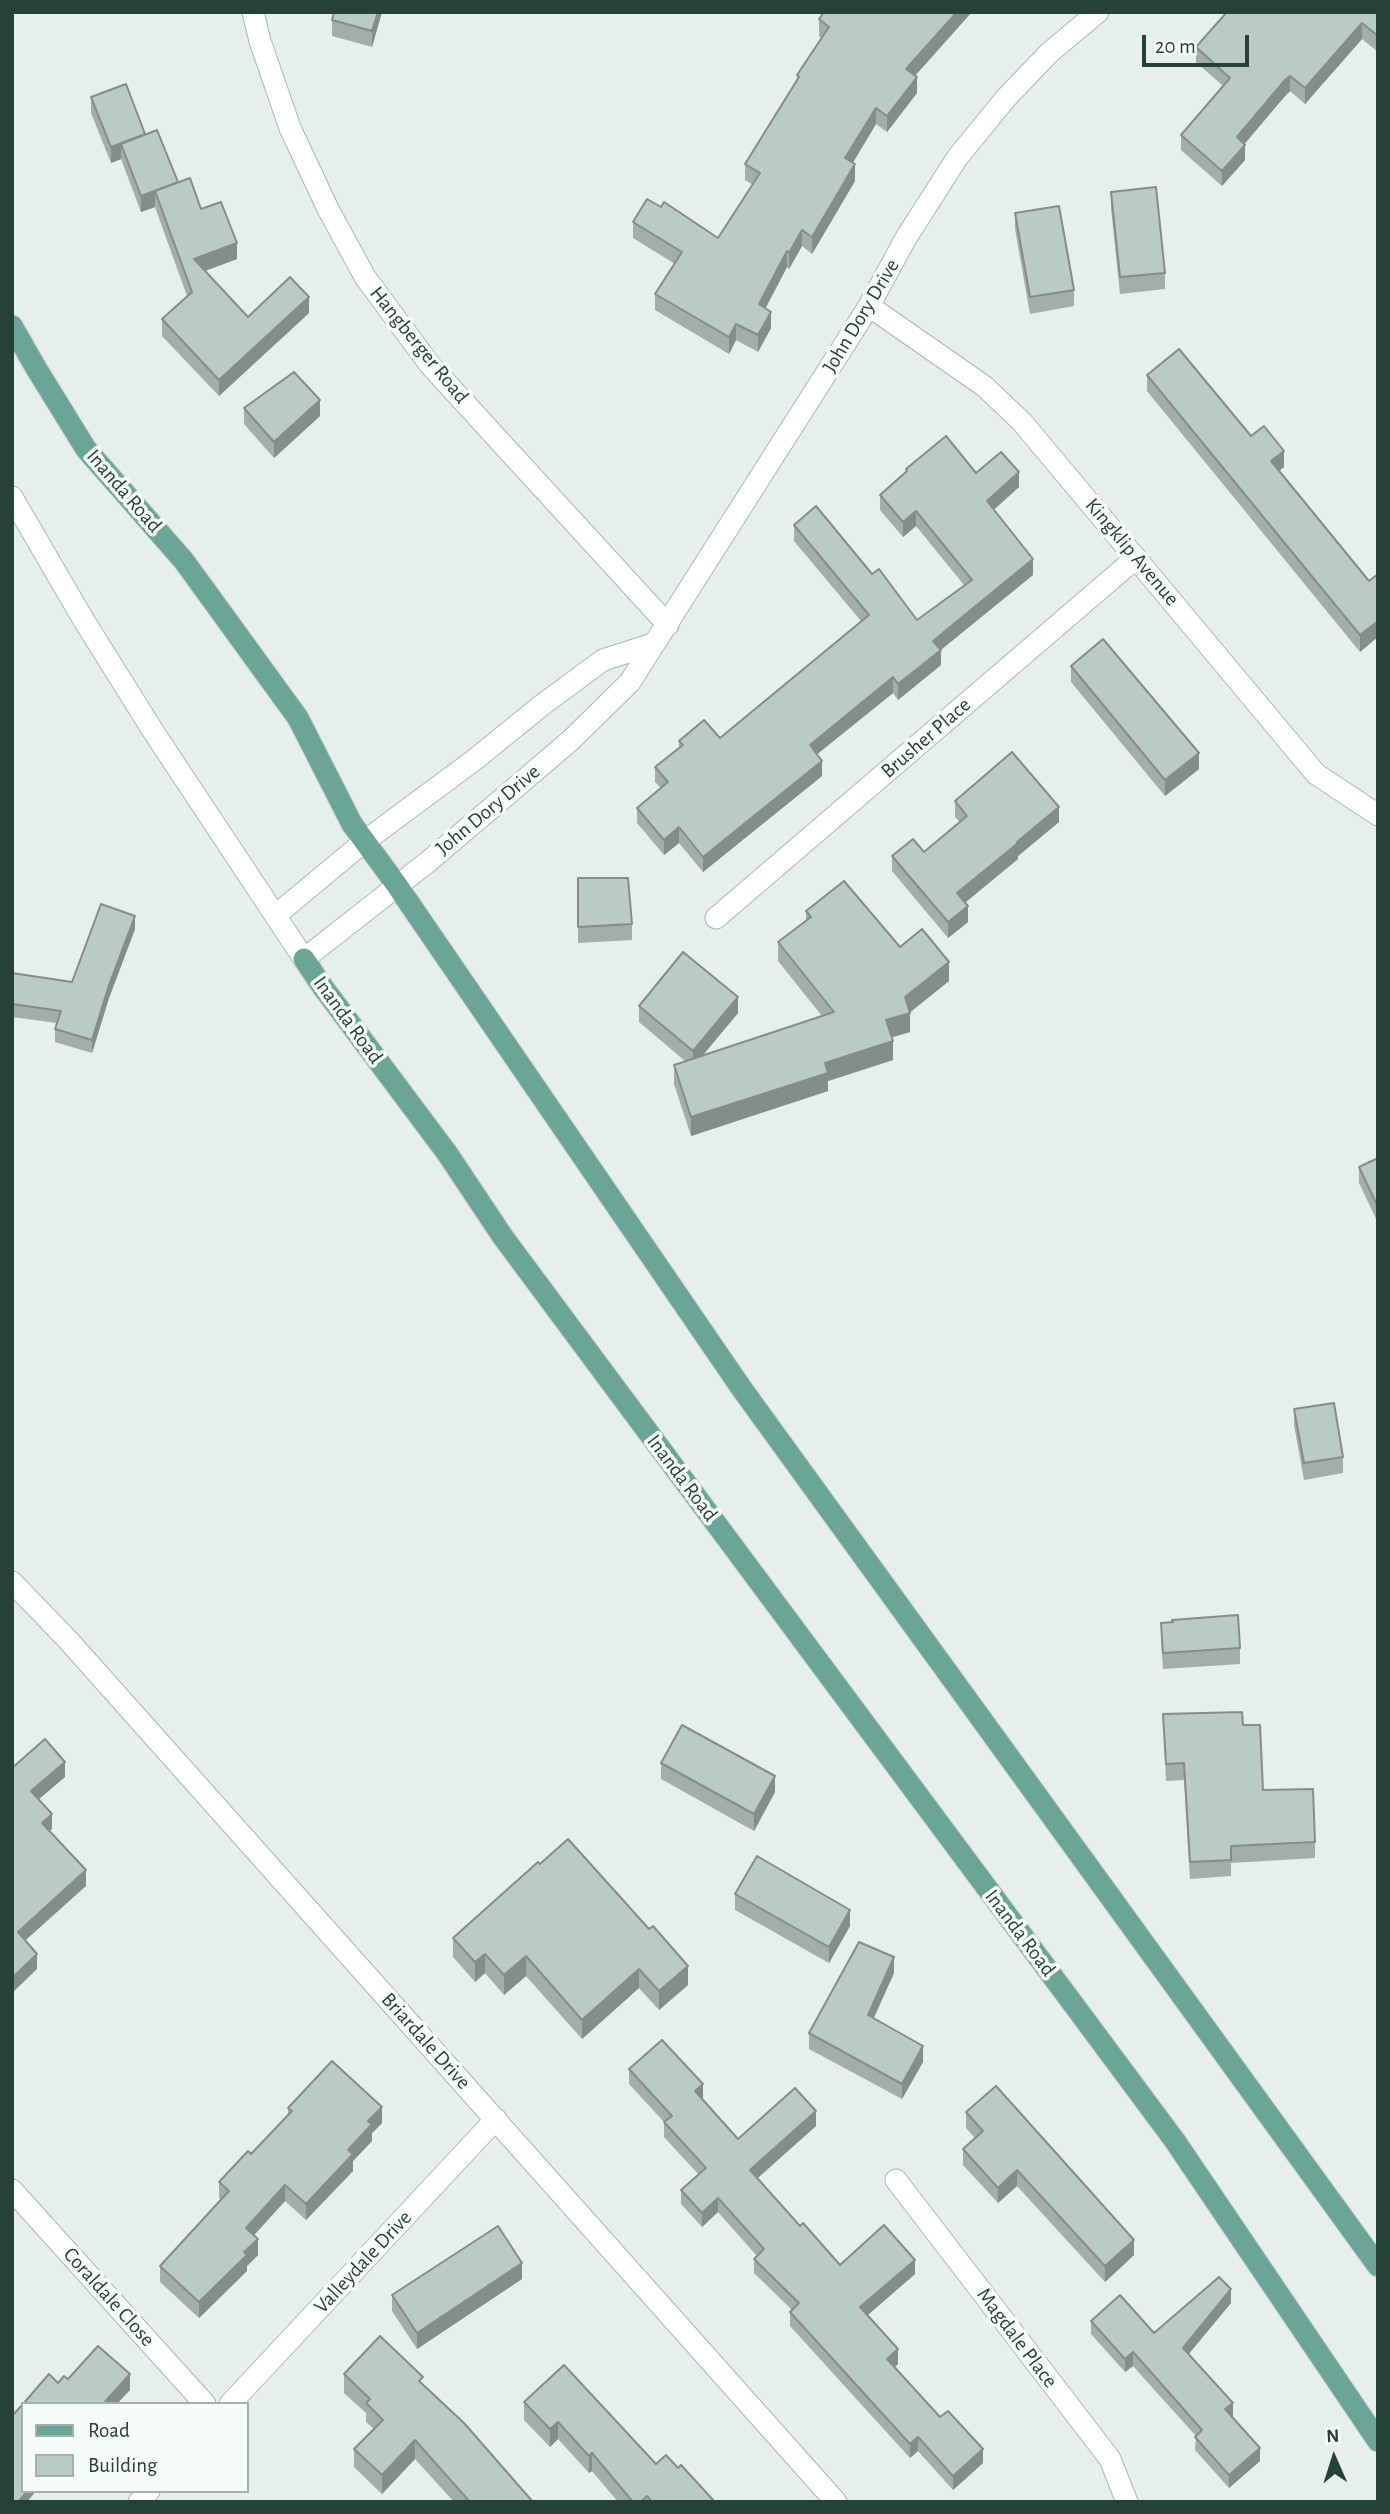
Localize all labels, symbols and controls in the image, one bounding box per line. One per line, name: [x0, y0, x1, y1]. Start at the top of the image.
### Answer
scale bar: [1145, 21, 1252, 65]
text: 20 m: [1155, 36, 1196, 57]
street label: John Dory Drive: [817, 255, 905, 377]
street label: Hangberger Road: [364, 281, 474, 409]
street label: Inanda Road: [81, 444, 167, 538]
street label: Kingklip Avenue: [1080, 493, 1184, 611]
street label: Brusher Place: [876, 692, 976, 784]
street label: John Dory Drive: [431, 759, 545, 861]
street label: Inanda Road: [308, 971, 388, 1069]
street label: Inanda Road: [641, 1430, 723, 1526]
street label: Inanda Road: [979, 1885, 1061, 1981]
street label: Briardale Drive: [376, 1987, 476, 2095]
street label: Valleydale Drive: [309, 2205, 417, 2319]
street label: Coraldale Close: [58, 2242, 160, 2352]
street label: Magdale Place: [971, 2283, 1063, 2393]
legend: [21, 2402, 248, 2493]
text: Road: [88, 2420, 130, 2441]
north arrow: [1299, 2423, 1369, 2493]
text: N: [1326, 2427, 1340, 2446]
text: Building: [88, 2455, 157, 2476]

